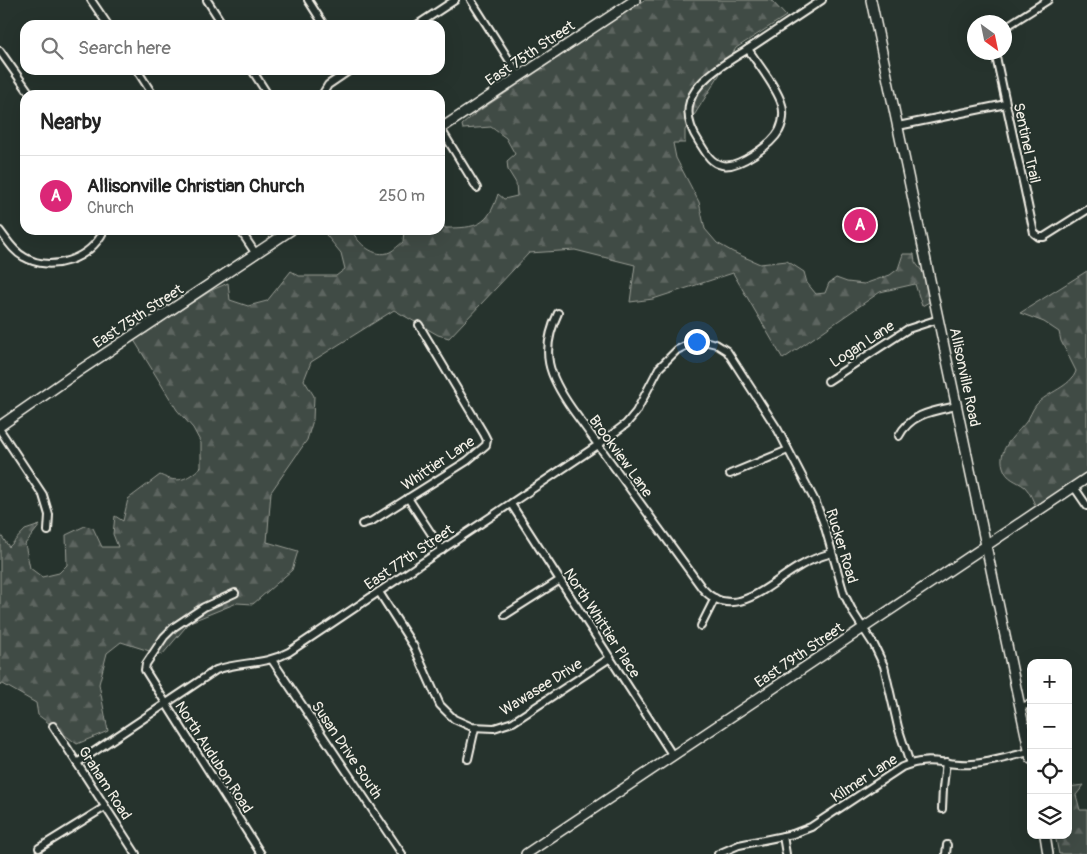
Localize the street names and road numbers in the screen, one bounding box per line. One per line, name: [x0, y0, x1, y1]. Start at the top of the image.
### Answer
street label: East 75th Street: [482, 16, 579, 90]
street label: Sentinel Trail: [1009, 101, 1044, 185]
street label: East 75th Street: [90, 280, 188, 353]
street label: Logan Lane: [826, 316, 899, 372]
street label: Allisonville Road: [945, 326, 984, 428]
street label: Brookview Lane: [584, 411, 657, 502]
street label: Whittier Lane: [398, 432, 479, 495]
street label: Rucker Road: [821, 506, 862, 586]
street label: East 77th Street: [361, 520, 458, 594]
street label: North Whittier Place: [559, 565, 645, 682]
street label: East 79th Street: [751, 618, 848, 692]
street label: Wawasee Drive: [497, 654, 587, 720]
street label: North Audubon Road: [170, 698, 257, 817]
street label: Susan Drive South: [307, 698, 386, 803]
street label: Graham Road: [74, 743, 135, 824]
street label: Kilmer Lane: [827, 750, 902, 807]

